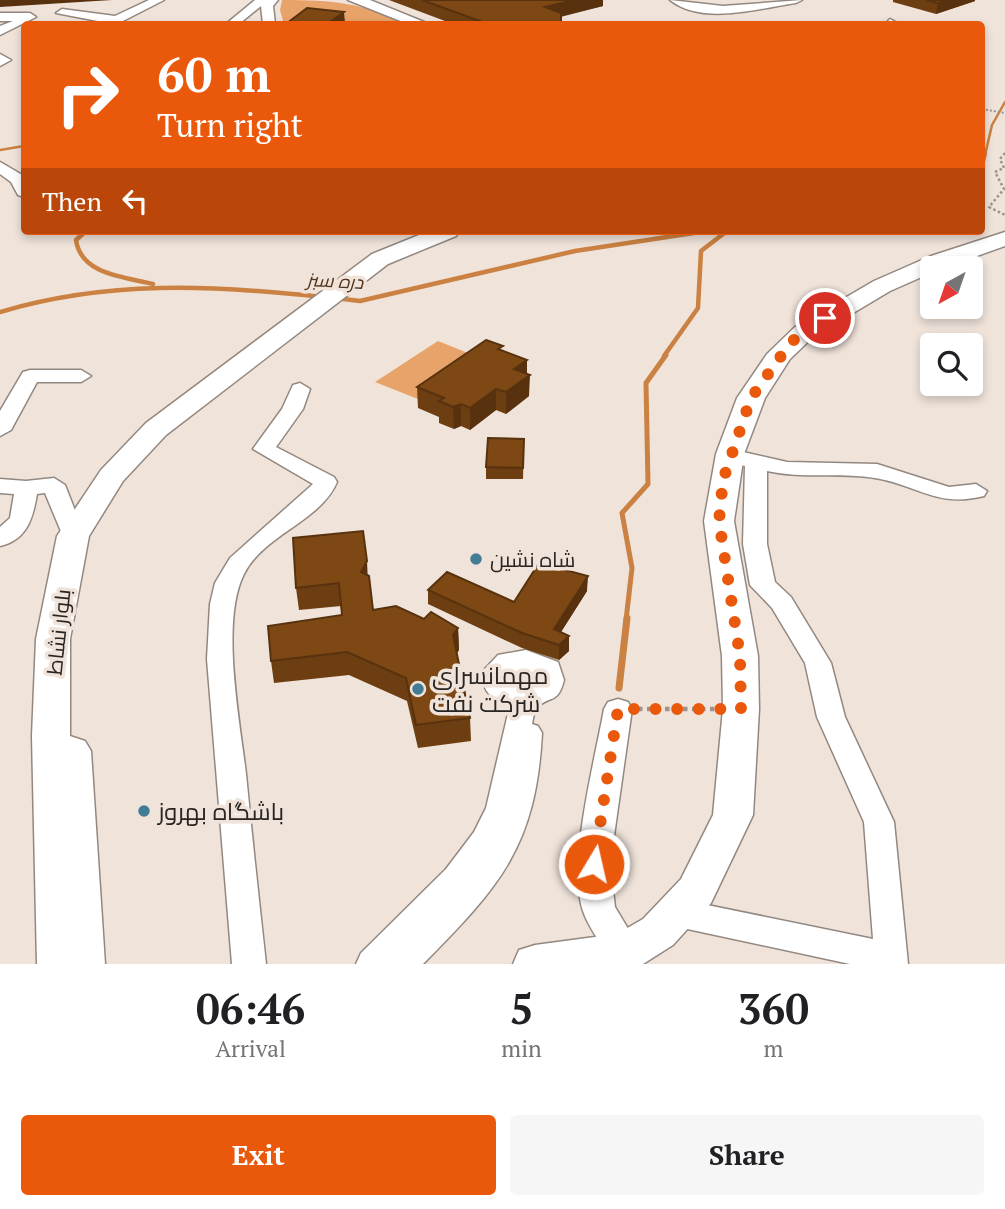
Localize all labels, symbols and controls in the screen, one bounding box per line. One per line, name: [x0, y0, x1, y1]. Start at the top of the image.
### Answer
text: 60 m: [157, 41, 271, 106]
icon: right: [42, 49, 133, 140]
text: Turn right: [157, 104, 303, 146]
icon: left: [116, 182, 154, 220]
text: Then: [42, 184, 102, 218]
north arrow: [920, 256, 984, 318]
map controls: [920, 256, 983, 396]
water label: دره سبز: [304, 266, 365, 294]
pin: [795, 288, 855, 348]
icon: arrive: [806, 299, 844, 337]
button: search: [920, 333, 983, 396]
place label: شاه نشین: [490, 545, 575, 573]
marker: شاه نشین: [468, 551, 484, 567]
street label: بلوار نشاط: [40, 588, 76, 676]
place label: مهمانسرای شرکت نفت: [432, 659, 548, 719]
marker: مهمانسرای شرکت نفت: [410, 681, 426, 697]
place label: باشگاه بهروز: [156, 795, 284, 827]
marker: باشگاه بهروز: [136, 803, 152, 819]
position arrow: [557, 827, 631, 901]
text: 06:46: [196, 980, 305, 1036]
text: 5: [510, 980, 533, 1036]
text: 360: [738, 980, 809, 1036]
text: Arrival: [215, 1033, 286, 1064]
text: min: [501, 1033, 542, 1064]
text: m: [763, 1033, 783, 1064]
button: Exit: [21, 1115, 496, 1195]
button: Share: [510, 1115, 984, 1195]

